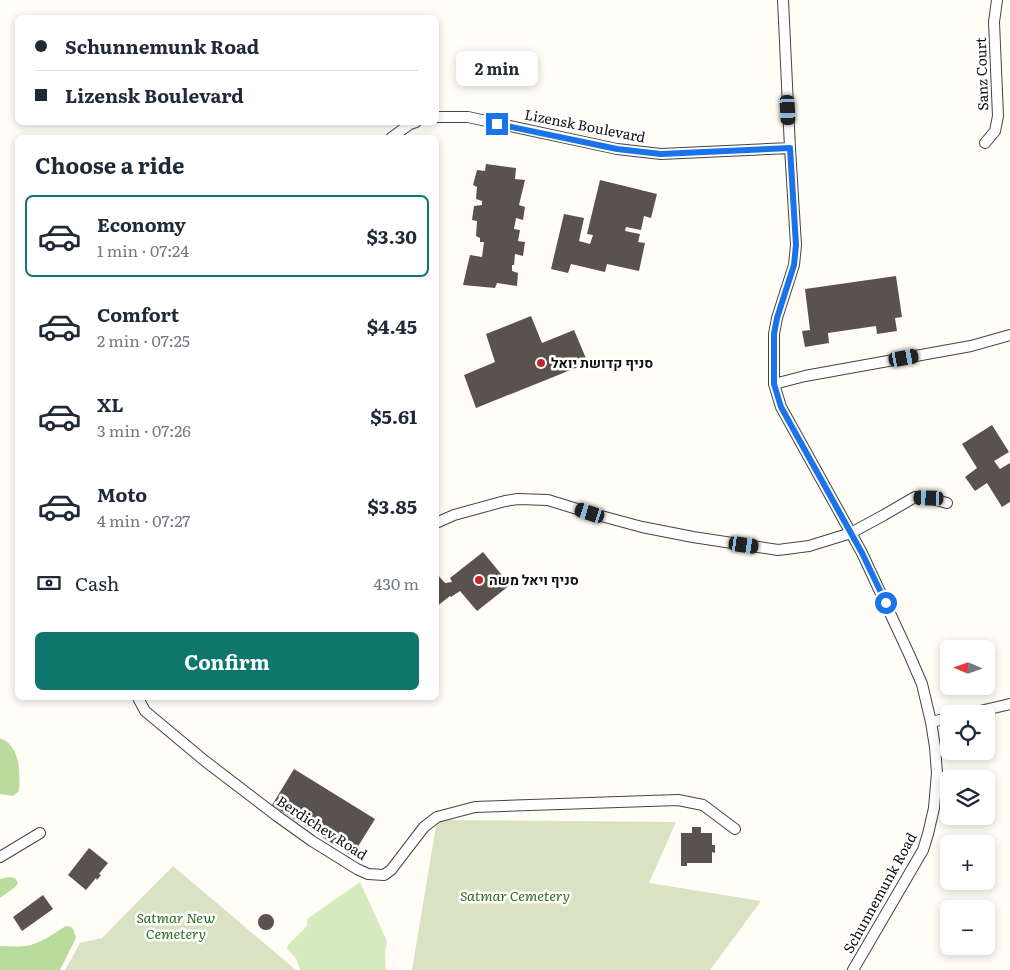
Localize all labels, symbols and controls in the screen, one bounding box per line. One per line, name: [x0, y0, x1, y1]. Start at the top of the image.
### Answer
text: Schunnemunk Road: [65, 32, 259, 60]
street label: Sanz Court: [970, 37, 992, 111]
callout: 2 min: [456, 52, 538, 86]
text: 2 min: [475, 56, 519, 80]
text: Lizensk Boulevard: [65, 81, 244, 109]
car: [779, 95, 796, 125]
street label: Lizensk Boulevard: [523, 103, 648, 147]
route end: [486, 113, 508, 135]
text: Choose a ride: [35, 148, 184, 181]
text: Economy: [97, 210, 186, 238]
icon: car: [37, 214, 82, 259]
text: $3.30: [367, 222, 417, 250]
text: 1 min · 07:24: [97, 238, 189, 262]
text: Comfort: [97, 300, 179, 328]
icon: car: [37, 304, 82, 349]
text: $4.45: [367, 312, 417, 340]
text: 2 min · 07:25: [97, 328, 190, 352]
car: [887, 348, 920, 368]
place label: סניף קדושת יואל: [551, 352, 653, 372]
marker: סניף קדושת יואל: [535, 357, 547, 369]
text: XL: [97, 390, 124, 418]
icon: car: [37, 394, 82, 439]
text: $5.61: [370, 402, 417, 430]
text: 3 min · 07:26: [97, 418, 191, 442]
text: Moto: [97, 480, 147, 508]
icon: car: [37, 484, 82, 529]
car: [913, 490, 944, 506]
text: $3.85: [367, 492, 417, 520]
car: [573, 501, 606, 525]
text: 4 min · 07:27: [97, 508, 190, 532]
car: [728, 535, 759, 555]
icon: cash: [35, 569, 63, 597]
text: Cash: [75, 569, 119, 597]
place label: סניף ויאל משה: [489, 569, 579, 589]
text: 430 m: [374, 571, 419, 595]
marker: סניף ויאל משה: [473, 574, 485, 586]
route start: [875, 592, 897, 614]
button: Confirm: [35, 632, 419, 690]
north arrow: [940, 640, 995, 695]
map controls: [940, 640, 995, 955]
button: locate: [940, 705, 995, 760]
button: layers: [940, 770, 995, 825]
street label: Berdichev Road: [273, 790, 372, 864]
street label: Schunnemunk Road: [838, 828, 921, 956]
button: +: [940, 835, 995, 890]
park label: Satmar Cemetery: [460, 885, 570, 905]
button: −: [940, 900, 995, 955]
park label: Satmar New Cemetery: [137, 907, 215, 943]

